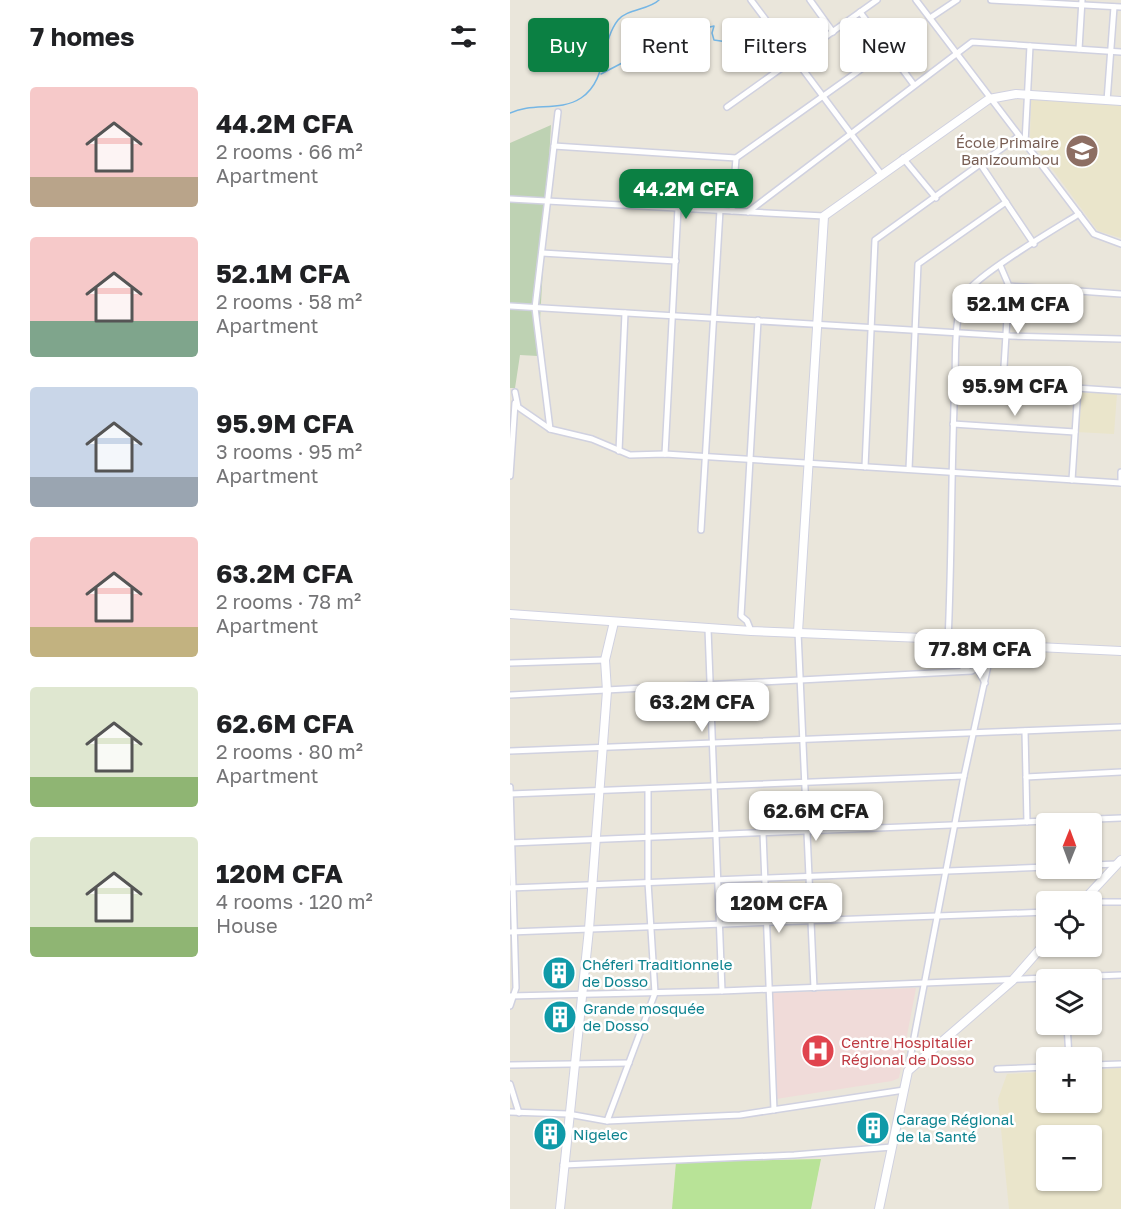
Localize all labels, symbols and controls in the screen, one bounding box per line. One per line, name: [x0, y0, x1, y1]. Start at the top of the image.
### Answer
chip: Buy: [528, 18, 609, 72]
chip: Rent: [621, 18, 710, 72]
chip: Filters: [722, 18, 828, 72]
chip: New: [840, 18, 927, 72]
icon: filters: [447, 20, 480, 53]
text: 7 homes: [30, 21, 135, 52]
text: 44.2M CFA: [216, 108, 353, 139]
icon: home: [78, 111, 150, 183]
place label: École Primaire Banizoumbou: [956, 133, 1059, 168]
school or university icon: École Primaire Banizoumbou: [1064, 133, 1100, 169]
text: 2 rooms · 66 m²: [216, 139, 363, 163]
text: Apartment: [216, 163, 319, 187]
pin: 44.2M CFA: [617, 169, 755, 220]
text: 44.2M CFA: [633, 176, 739, 200]
text: 52.1M CFA: [216, 258, 350, 289]
icon: home: [78, 261, 150, 333]
pin: 52.1M CFA: [949, 284, 1087, 335]
text: 2 rooms · 58 m²: [216, 289, 362, 313]
text: 52.1M CFA: [966, 291, 1070, 315]
text: Apartment: [216, 313, 319, 337]
pin: 95.9M CFA: [946, 366, 1084, 417]
text: 95.9M CFA: [962, 373, 1068, 397]
text: 95.9M CFA: [216, 408, 354, 439]
icon: home: [78, 411, 150, 483]
text: 3 rooms · 95 m²: [216, 439, 362, 463]
text: Apartment: [216, 463, 319, 487]
text: 63.2M CFA: [216, 558, 353, 589]
icon: home: [78, 561, 150, 633]
text: 2 rooms · 78 m²: [216, 589, 361, 613]
text: Apartment: [216, 613, 319, 637]
pin: 77.8M CFA: [911, 629, 1049, 680]
text: 77.8M CFA: [928, 636, 1032, 660]
pin: 63.2M CFA: [633, 682, 771, 733]
text: 63.2M CFA: [649, 689, 755, 713]
text: 62.6M CFA: [216, 708, 354, 739]
icon: home: [78, 711, 150, 783]
text: 2 rooms · 80 m²: [216, 739, 363, 763]
text: Apartment: [216, 763, 319, 787]
pin: 62.6M CFA: [747, 791, 885, 842]
text: 62.6M CFA: [763, 798, 869, 822]
north arrow: [1036, 813, 1102, 879]
map controls: [1036, 813, 1102, 1191]
text: 120M CFA: [216, 858, 343, 889]
icon: home: [78, 861, 150, 933]
pin: 120M CFA: [717, 883, 841, 934]
text: 4 rooms · 120 m²: [216, 889, 373, 913]
text: 120M CFA: [730, 890, 828, 914]
button: locate: [1036, 891, 1102, 957]
text: House: [216, 913, 278, 937]
building icon: Chéferi Traditionnele de Dosso: [541, 955, 577, 991]
place label: Chéferi Traditionnele de Dosso: [582, 955, 733, 990]
button: layers: [1036, 969, 1102, 1035]
building icon: Grande mosquée de Dosso: [542, 999, 578, 1035]
place label: Grande mosquée de Dosso: [583, 999, 705, 1034]
hospital icon: Centre Hospitalier Régional de Dosso: [800, 1033, 836, 1069]
place label: Centre Hospitalier Régional de Dosso: [841, 1033, 974, 1068]
button: +: [1036, 1047, 1102, 1113]
building icon: Carage Régional de la Santé: [855, 1110, 891, 1146]
place label: Carage Régional de la Santé: [896, 1110, 1014, 1145]
building icon: Nigelec: [532, 1116, 568, 1152]
place label: Nigelec: [573, 1125, 628, 1143]
button: −: [1036, 1125, 1102, 1191]

